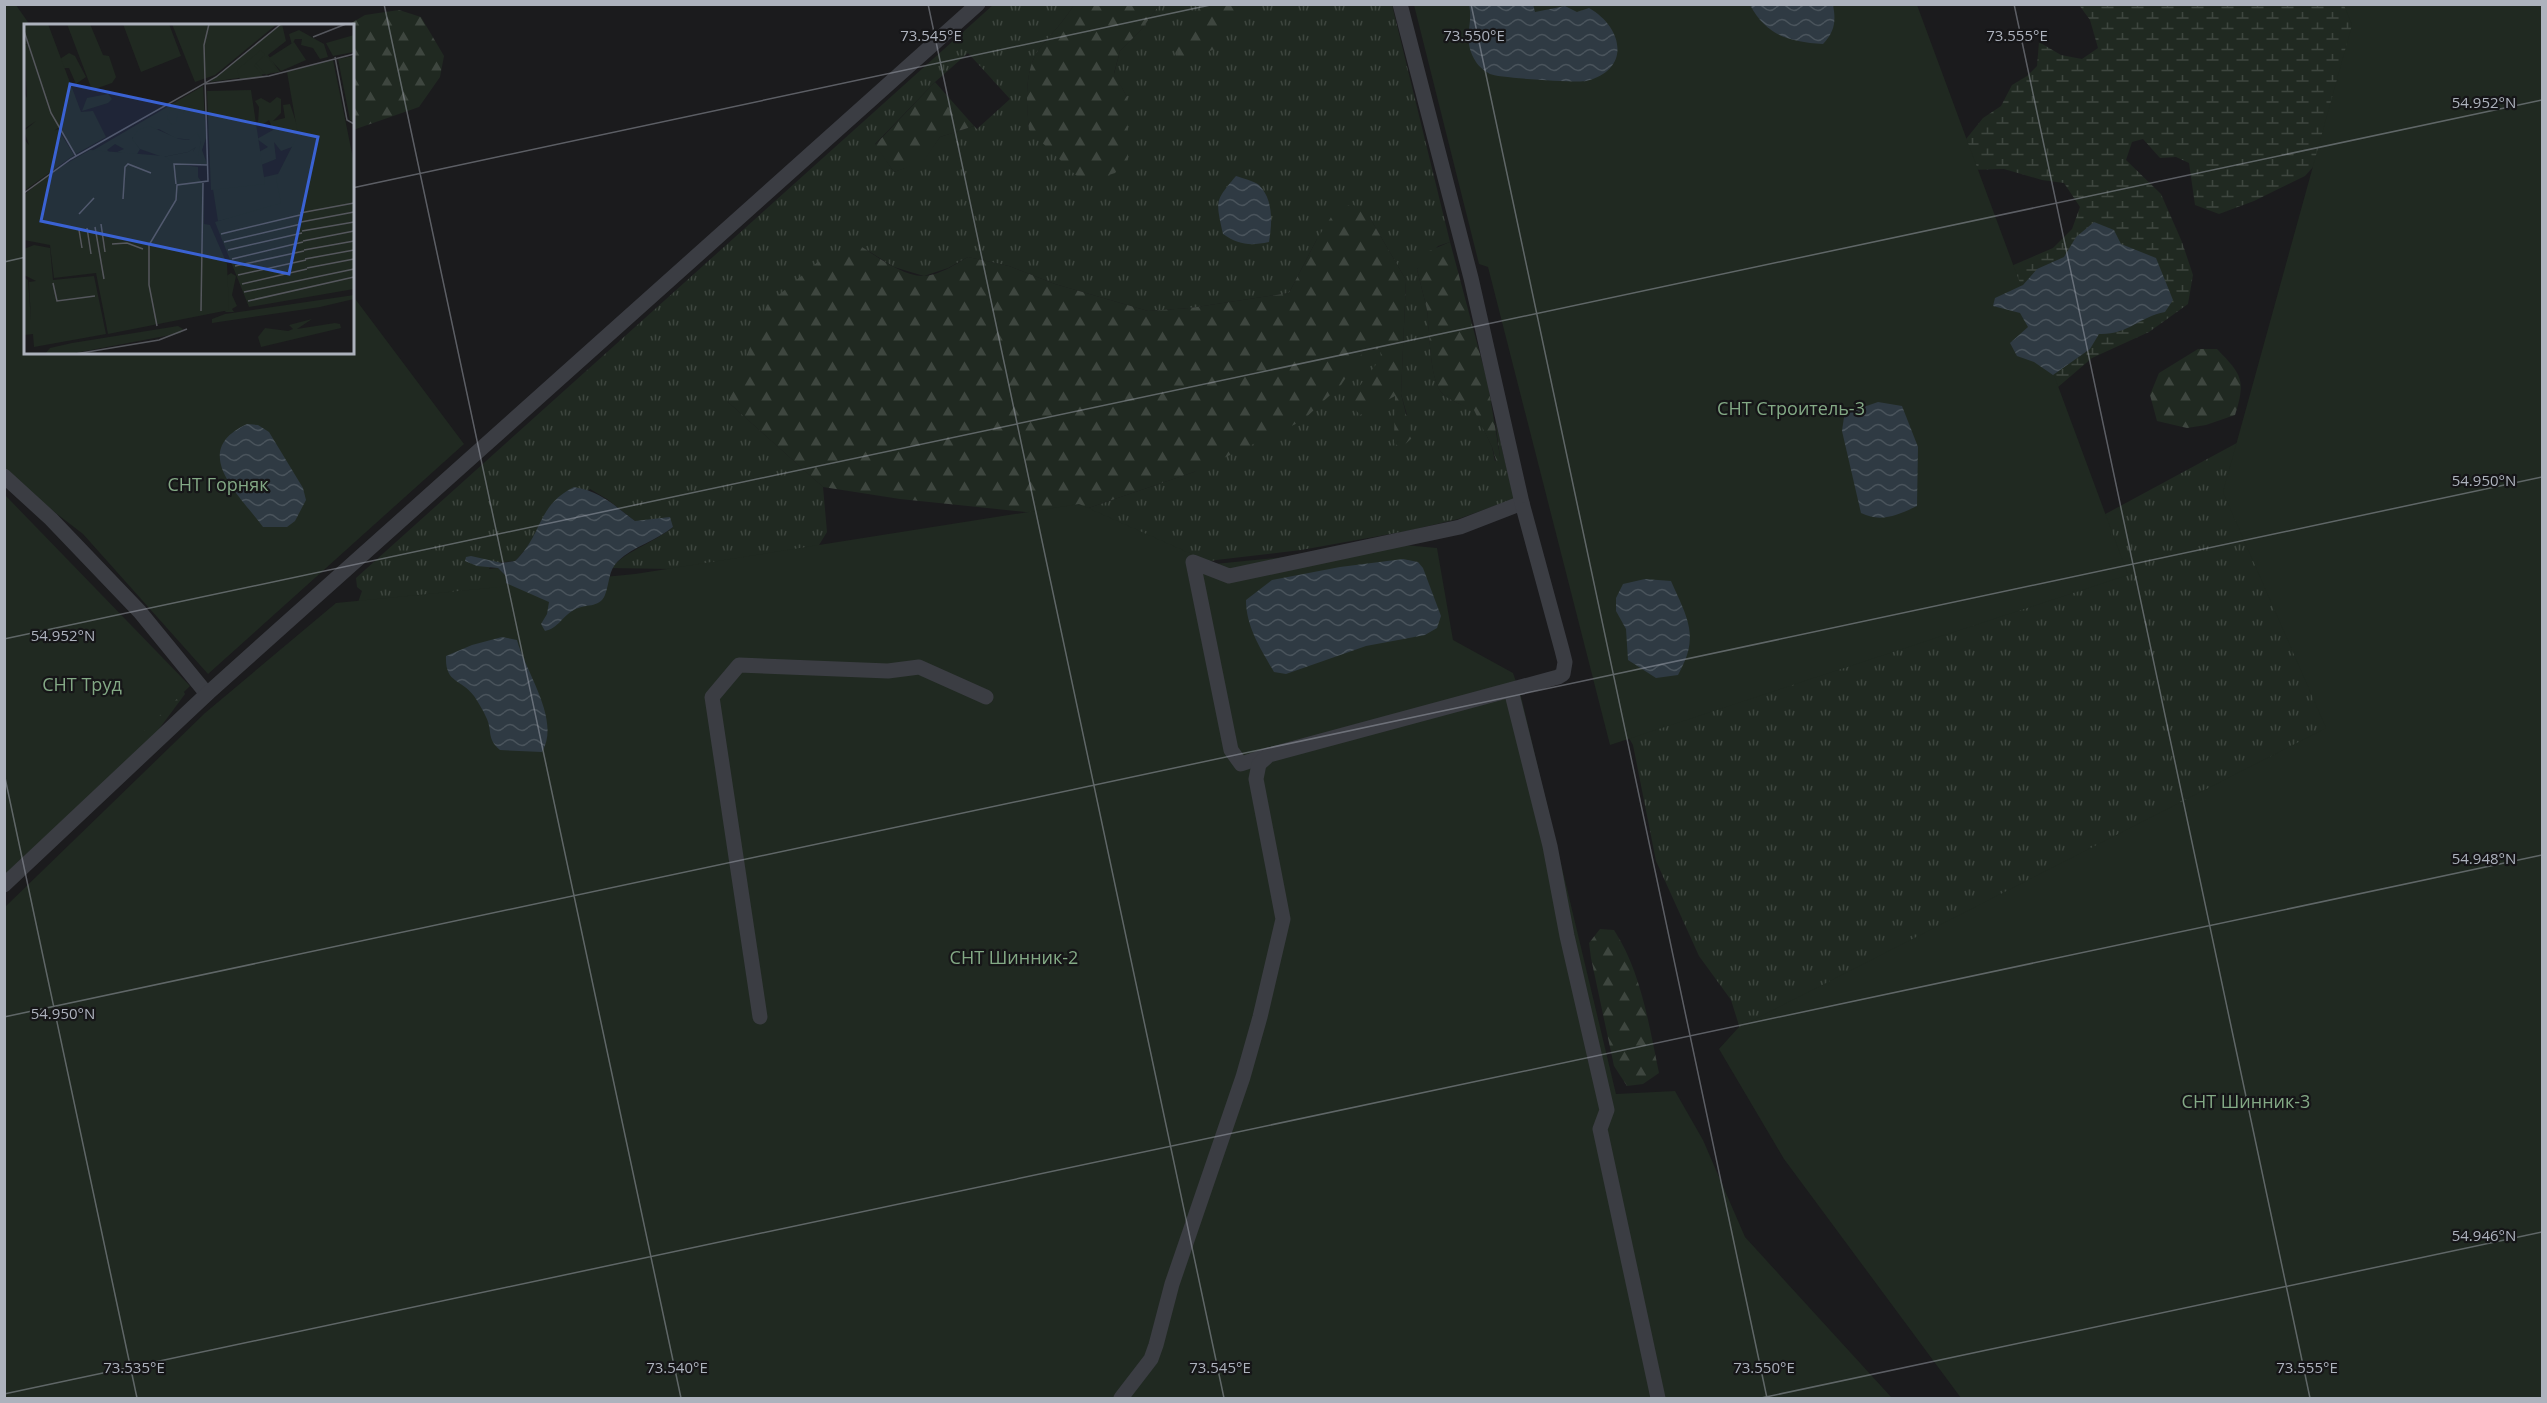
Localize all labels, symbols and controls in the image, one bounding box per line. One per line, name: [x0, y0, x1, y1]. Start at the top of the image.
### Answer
inset map: [24, 24, 354, 354]
text: 73.545°E: [900, 25, 962, 45]
text: 73.550°E: [1443, 25, 1505, 45]
text: 73.555°E: [1986, 25, 2048, 45]
text: 54.952°N: [2452, 92, 2516, 112]
park label: СНТ Строитель-3: [1717, 396, 1865, 420]
text: 54.950°N: [2452, 470, 2516, 490]
park label: СНТ Горняк: [167, 472, 269, 496]
text: 54.952°N: [31, 625, 95, 645]
park label: СНТ Труд: [42, 672, 122, 696]
text: 54.948°N: [2452, 848, 2516, 868]
park label: СНТ Шинник-2: [950, 945, 1078, 969]
text: 54.950°N: [31, 1003, 95, 1023]
park label: СНТ Шинник-3: [2182, 1089, 2310, 1113]
text: 54.946°N: [2452, 1225, 2516, 1245]
text: 73.535°E: [103, 1357, 165, 1377]
text: 73.540°E: [646, 1357, 708, 1377]
text: 73.545°E: [1189, 1357, 1251, 1377]
text: 73.550°E: [1733, 1357, 1795, 1377]
text: 73.555°E: [2276, 1357, 2338, 1377]

